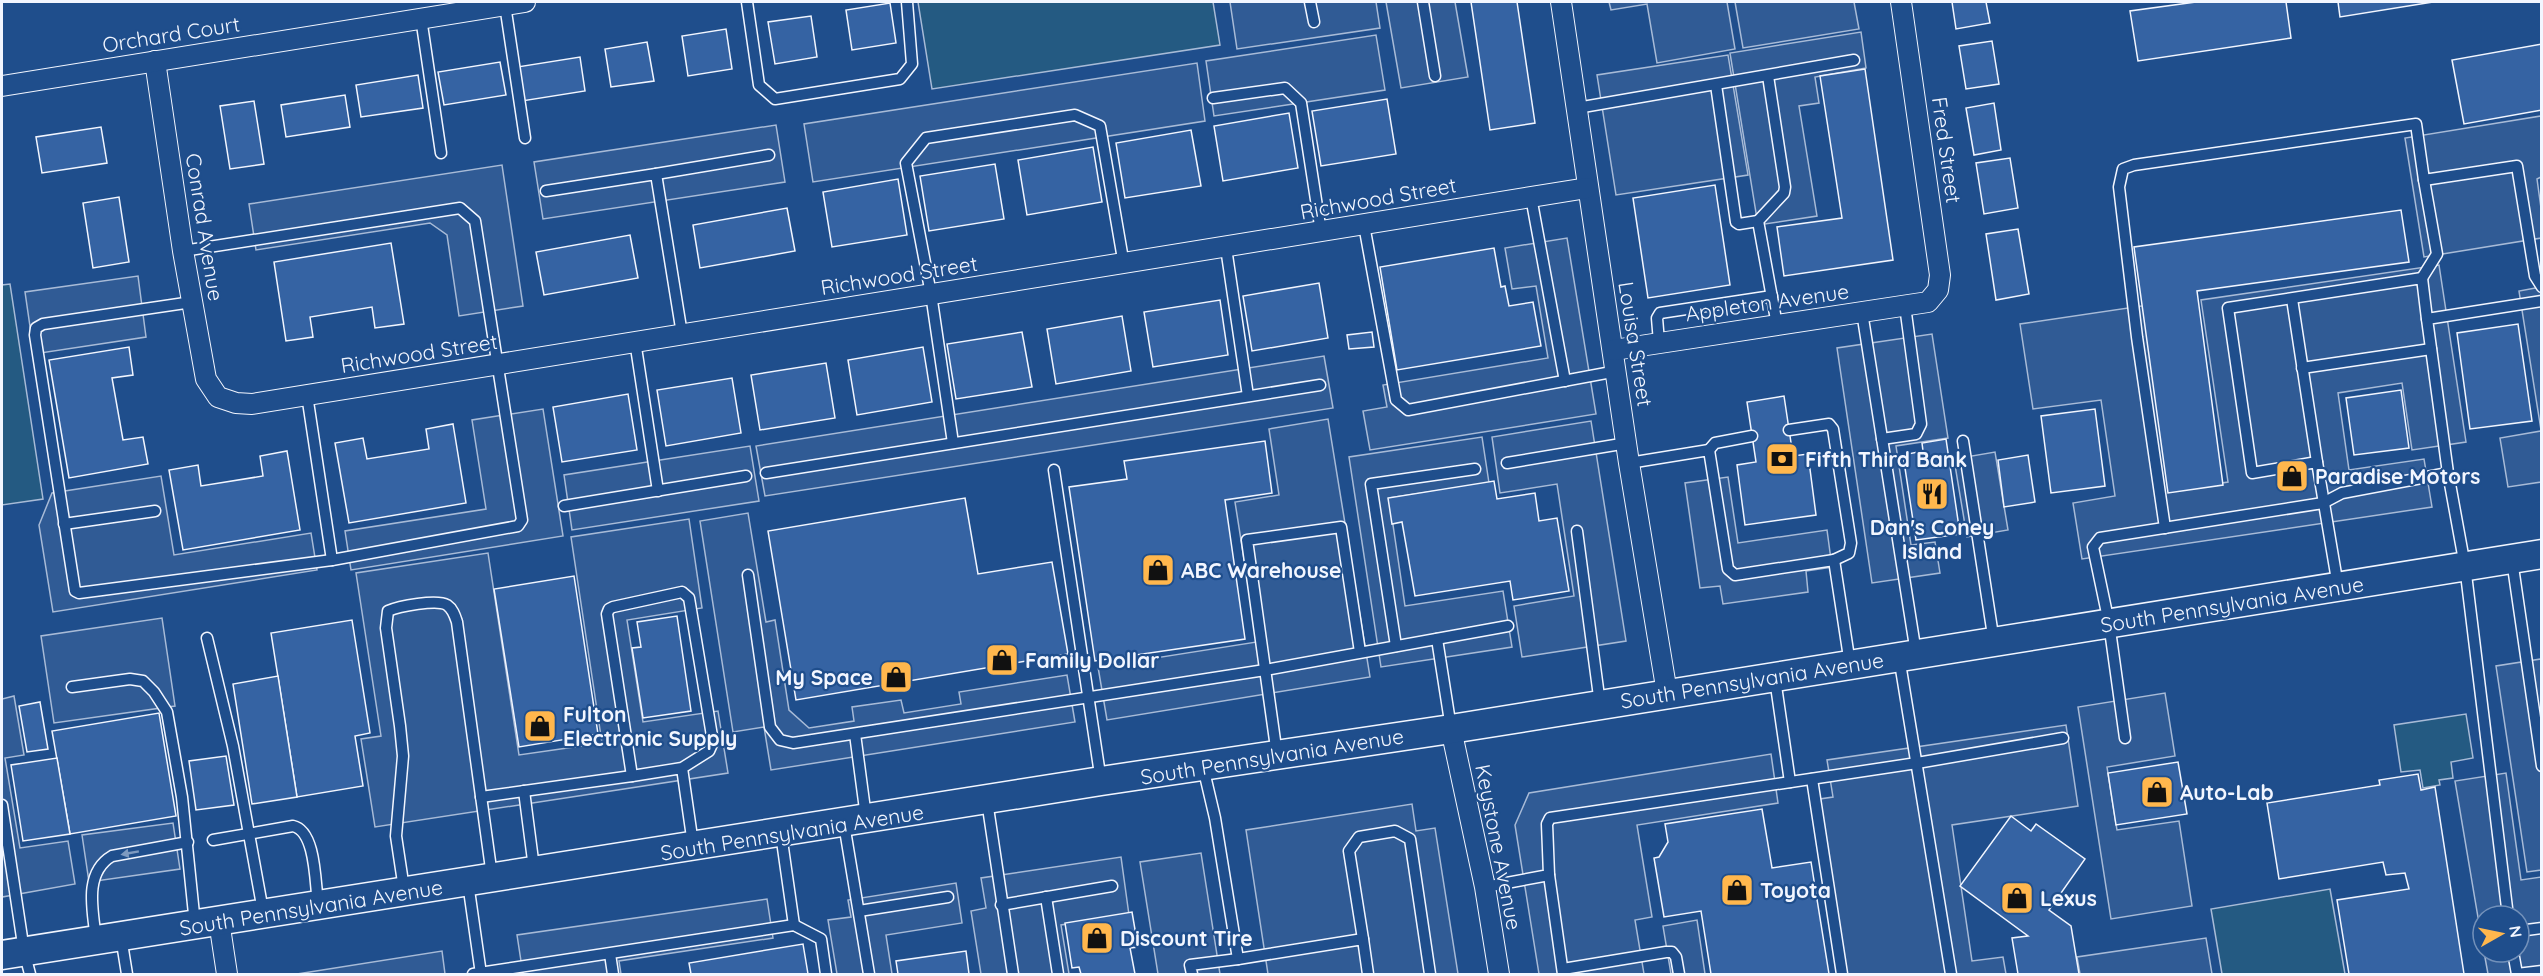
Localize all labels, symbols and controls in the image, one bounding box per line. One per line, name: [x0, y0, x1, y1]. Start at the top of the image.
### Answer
street label: Orchard Court: [100, 10, 242, 58]
street label: Fred Street: [1927, 95, 1967, 205]
street label: Conrad Avenue: [180, 151, 230, 303]
street label: Richwood Street: [1298, 171, 1458, 225]
street label: Richwood Street: [819, 250, 979, 300]
street label: Appleton Avenue: [1684, 278, 1850, 326]
street label: Louisa Street: [1613, 280, 1659, 408]
street label: Richwood Street: [339, 328, 499, 378]
bank icon: Fifth Third Bank: [1764, 441, 1800, 477]
place label: Fifth Third Bank: [1805, 446, 1967, 472]
shop icon: Paradise Motors: [2274, 458, 2310, 494]
place label: Paradise Motors: [2315, 463, 2480, 489]
restaurant icon: Dan's Coney Island: [1914, 476, 1950, 512]
place label: Dan's Coney Island: [1870, 514, 1994, 564]
shop icon: ABC Warehouse: [1140, 552, 1176, 588]
place label: ABC Warehouse: [1181, 557, 1341, 583]
street label: South Pennsylvania Avenue: [2098, 570, 2366, 638]
shop icon: Family Dollar: [984, 642, 1020, 678]
street label: South Pennsylvania Avenue: [1618, 646, 1886, 714]
place label: Family Dollar: [1025, 647, 1159, 673]
shop icon: My Space: [878, 659, 914, 695]
place label: My Space: [775, 664, 873, 690]
place label: Fulton Electronic Supply: [563, 701, 737, 751]
shop icon: Fulton Electronic Supply: [522, 708, 558, 744]
street label: South Pennsylvania Avenue: [1138, 722, 1406, 790]
street label: Keystone Avenue: [1470, 762, 1528, 932]
shop icon: Auto-Lab: [2139, 774, 2175, 810]
place label: Auto-Lab: [2180, 779, 2274, 805]
street label: South Pennsylvania Avenue: [658, 798, 926, 866]
one-way arrow: [120, 848, 139, 857]
shop icon: Toyota: [1719, 872, 1755, 908]
street label: South Pennsylvania Avenue: [177, 873, 445, 941]
place label: Toyota: [1760, 877, 1831, 903]
shop icon: Lexus: [1999, 880, 2035, 916]
place label: Lexus: [2040, 885, 2097, 911]
north arrow: [2471, 904, 2531, 964]
shop icon: Discount Tire: [1079, 920, 1115, 956]
text: N: [2505, 924, 2527, 939]
place label: Discount Tire: [1120, 925, 1253, 951]

